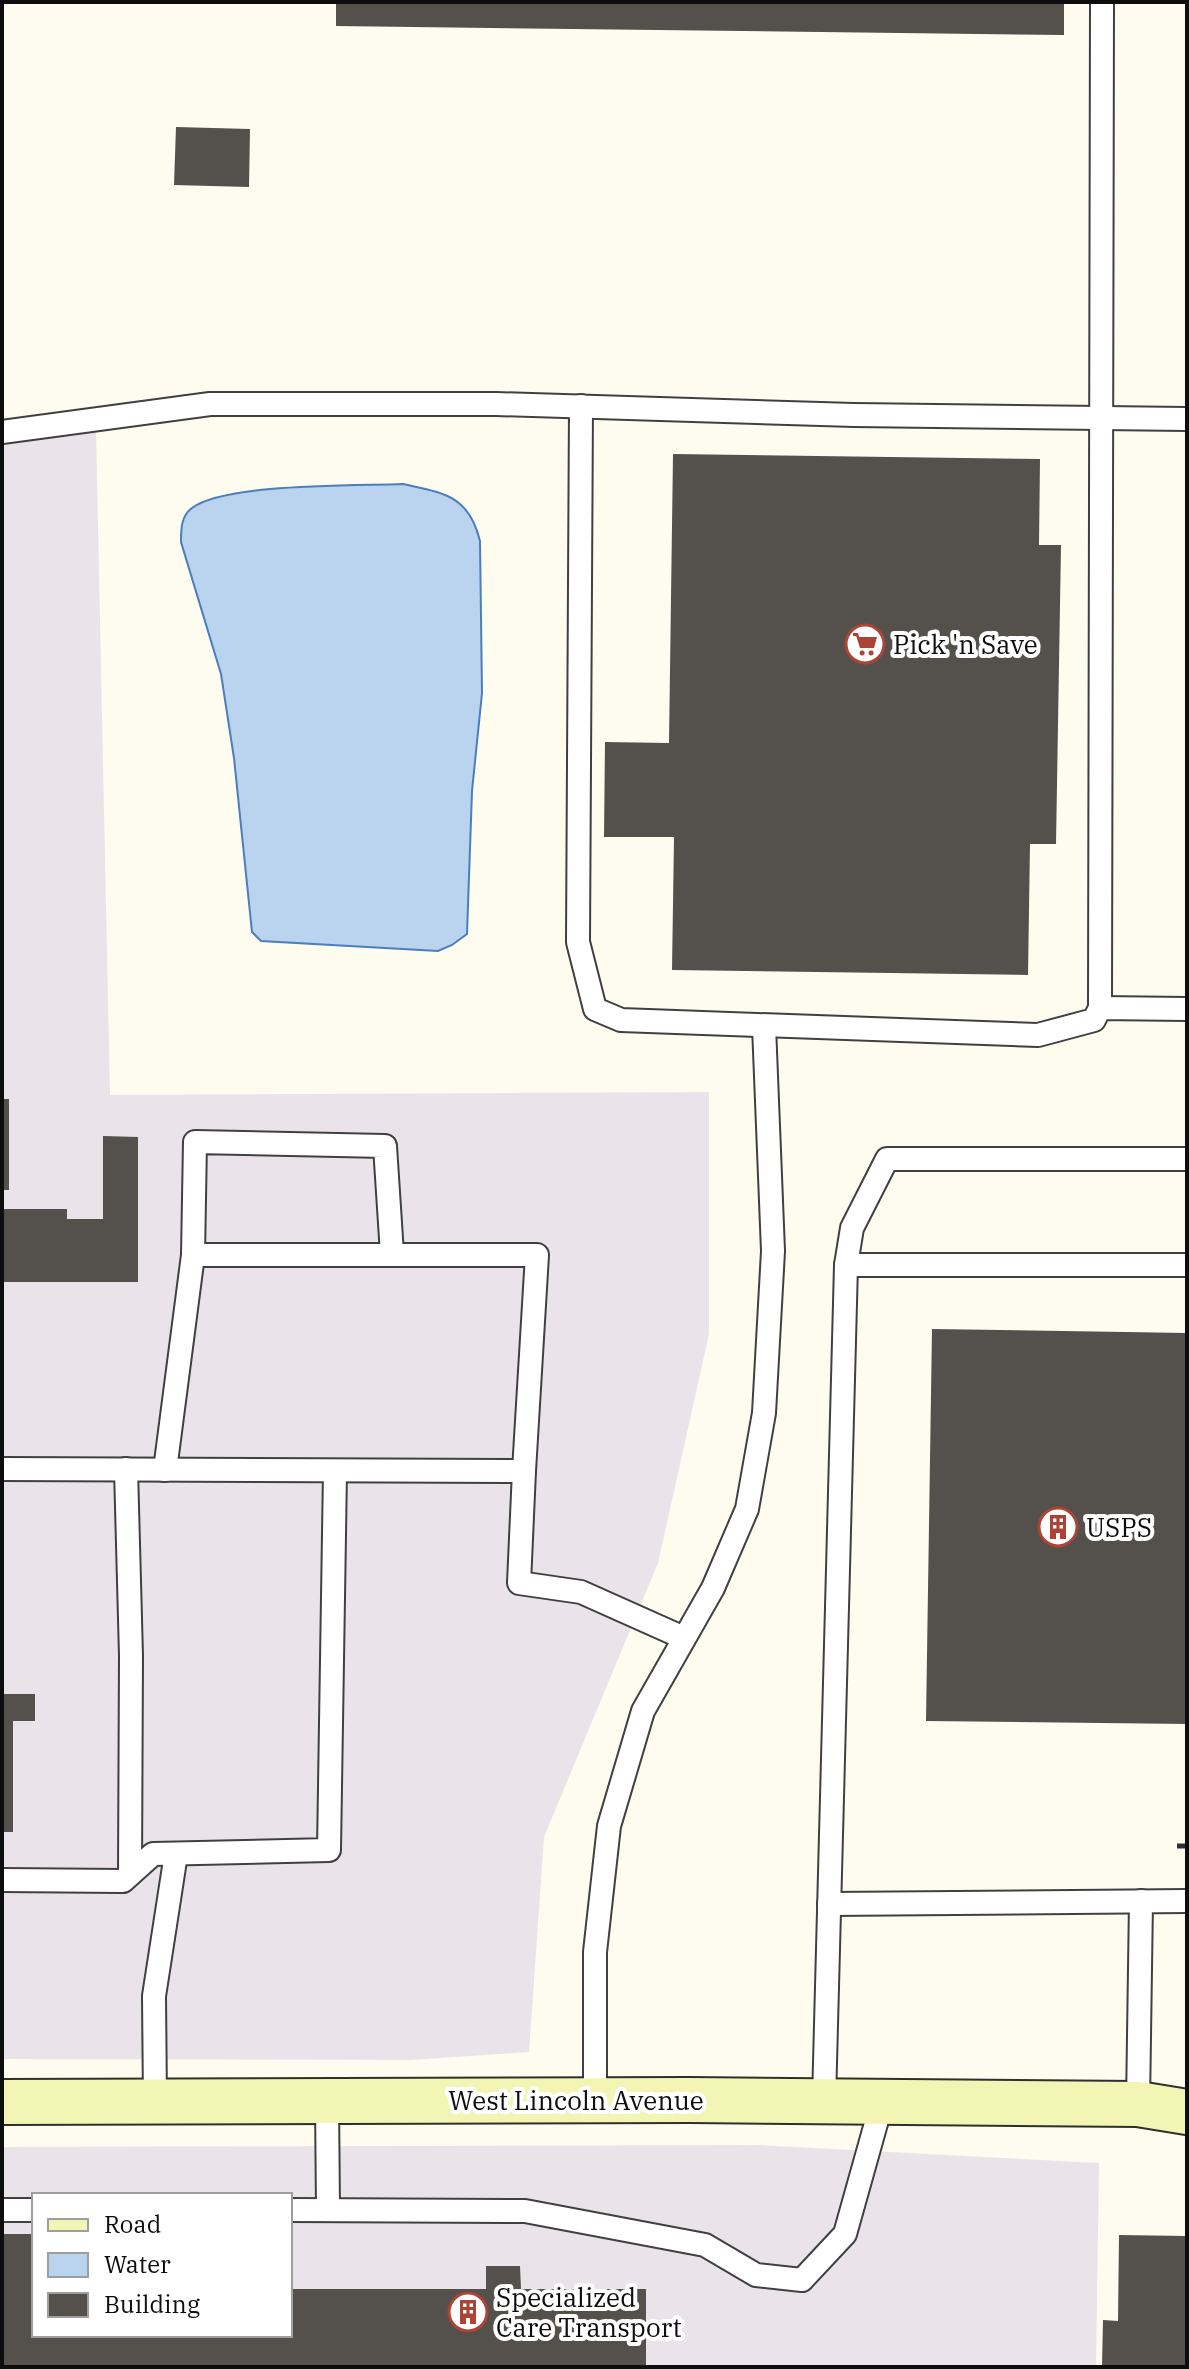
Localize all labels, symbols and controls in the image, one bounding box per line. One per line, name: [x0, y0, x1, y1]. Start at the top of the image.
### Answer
supermarket icon: Pick 'n Save: [844, 623, 886, 665]
place label: Pick 'n Save: [893, 627, 1038, 661]
building icon: USPS: [1037, 1506, 1079, 1548]
place label: USPS: [1086, 1510, 1152, 1544]
street label: West Lincoln Avenue: [448, 2083, 704, 2117]
legend: [32, 2193, 292, 2337]
text: Road: [104, 2208, 161, 2240]
text: Water: [104, 2248, 171, 2280]
place label: Specialized Care Transport: [496, 2280, 682, 2344]
text: Building: [104, 2288, 200, 2320]
building icon: Specialized Care Transport: [447, 2291, 489, 2333]

